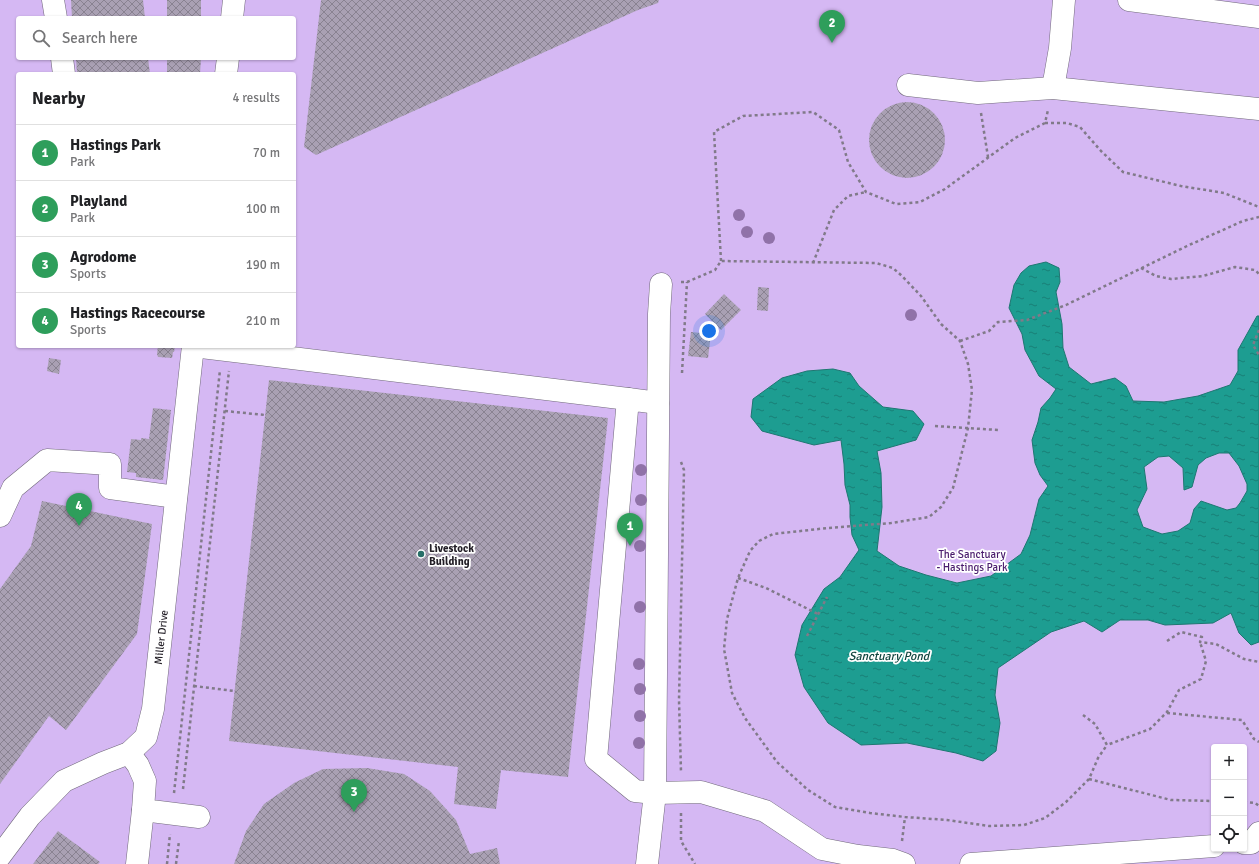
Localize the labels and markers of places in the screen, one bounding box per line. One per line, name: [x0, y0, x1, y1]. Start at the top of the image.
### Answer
pin: 2: [819, 10, 845, 43]
pin: 4: [66, 493, 92, 526]
pin: 1: [617, 513, 643, 546]
place label: Livestock Building: [429, 542, 474, 568]
marker: Livestock Building: [416, 549, 426, 559]
pin: 3: [341, 779, 367, 812]

